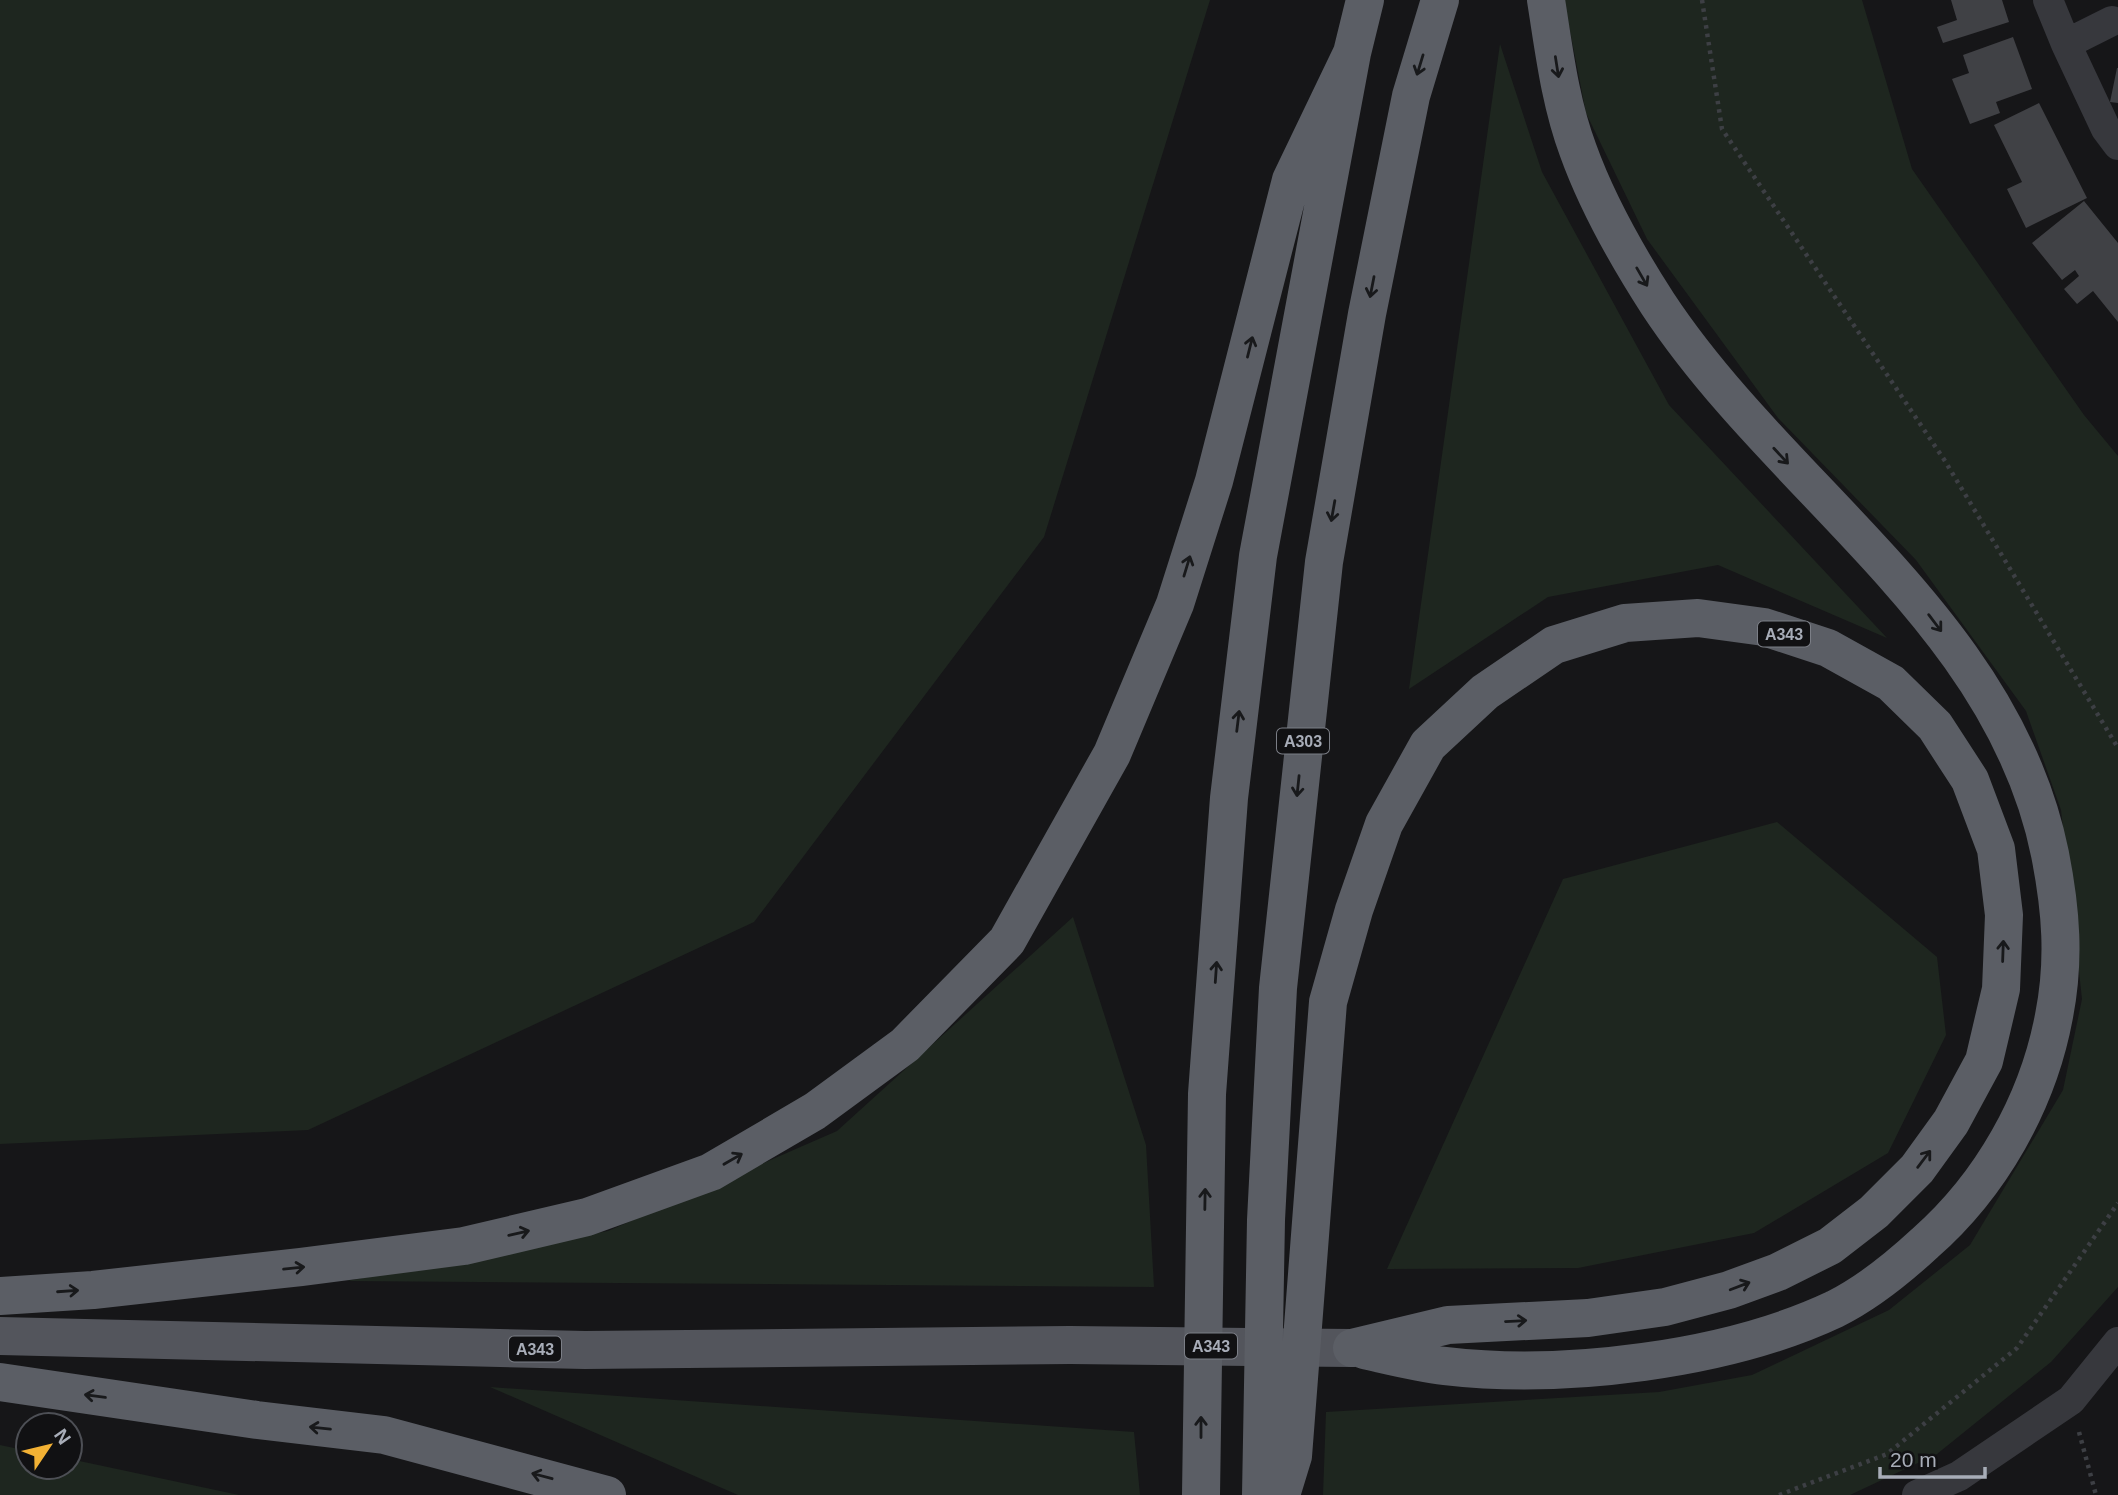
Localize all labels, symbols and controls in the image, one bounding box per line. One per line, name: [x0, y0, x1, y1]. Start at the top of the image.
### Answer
one-way arrow: [1413, 54, 1426, 76]
one-way arrow: [1551, 56, 1564, 78]
one-way arrow: [1635, 266, 1649, 286]
one-way arrow: [1365, 275, 1379, 298]
one-way arrow: [1244, 336, 1257, 359]
one-way arrow: [1773, 447, 1790, 464]
one-way arrow: [1326, 500, 1339, 522]
one-way arrow: [1181, 555, 1194, 577]
one-way arrow: [1928, 613, 1943, 632]
road number: A343: [1758, 622, 1810, 646]
one-way arrow: [1232, 710, 1245, 733]
road number: A303: [1277, 728, 1329, 754]
one-way arrow: [1291, 774, 1304, 796]
one-way arrow: [1996, 939, 2009, 962]
one-way arrow: [1210, 961, 1223, 984]
one-way arrow: [1917, 1150, 1931, 1169]
one-way arrow: [723, 1152, 743, 1166]
one-way arrow: [1198, 1188, 1212, 1211]
one-way arrow: [507, 1226, 530, 1239]
one-way arrow: [283, 1261, 305, 1274]
one-way arrow: [1728, 1279, 1750, 1292]
one-way arrow: [56, 1285, 79, 1298]
one-way arrow: [1504, 1315, 1527, 1328]
road number: A343: [1185, 1334, 1237, 1358]
road number: A343: [509, 1336, 561, 1362]
one-way arrow: [84, 1390, 107, 1403]
north arrow: [14, 1411, 84, 1481]
one-way arrow: [1194, 1416, 1208, 1439]
one-way arrow: [309, 1421, 332, 1434]
text: N: [50, 1425, 75, 1448]
scale bar: [1880, 1436, 1985, 1480]
text: 20 m: [1890, 1448, 1937, 1471]
one-way arrow: [531, 1469, 554, 1482]

